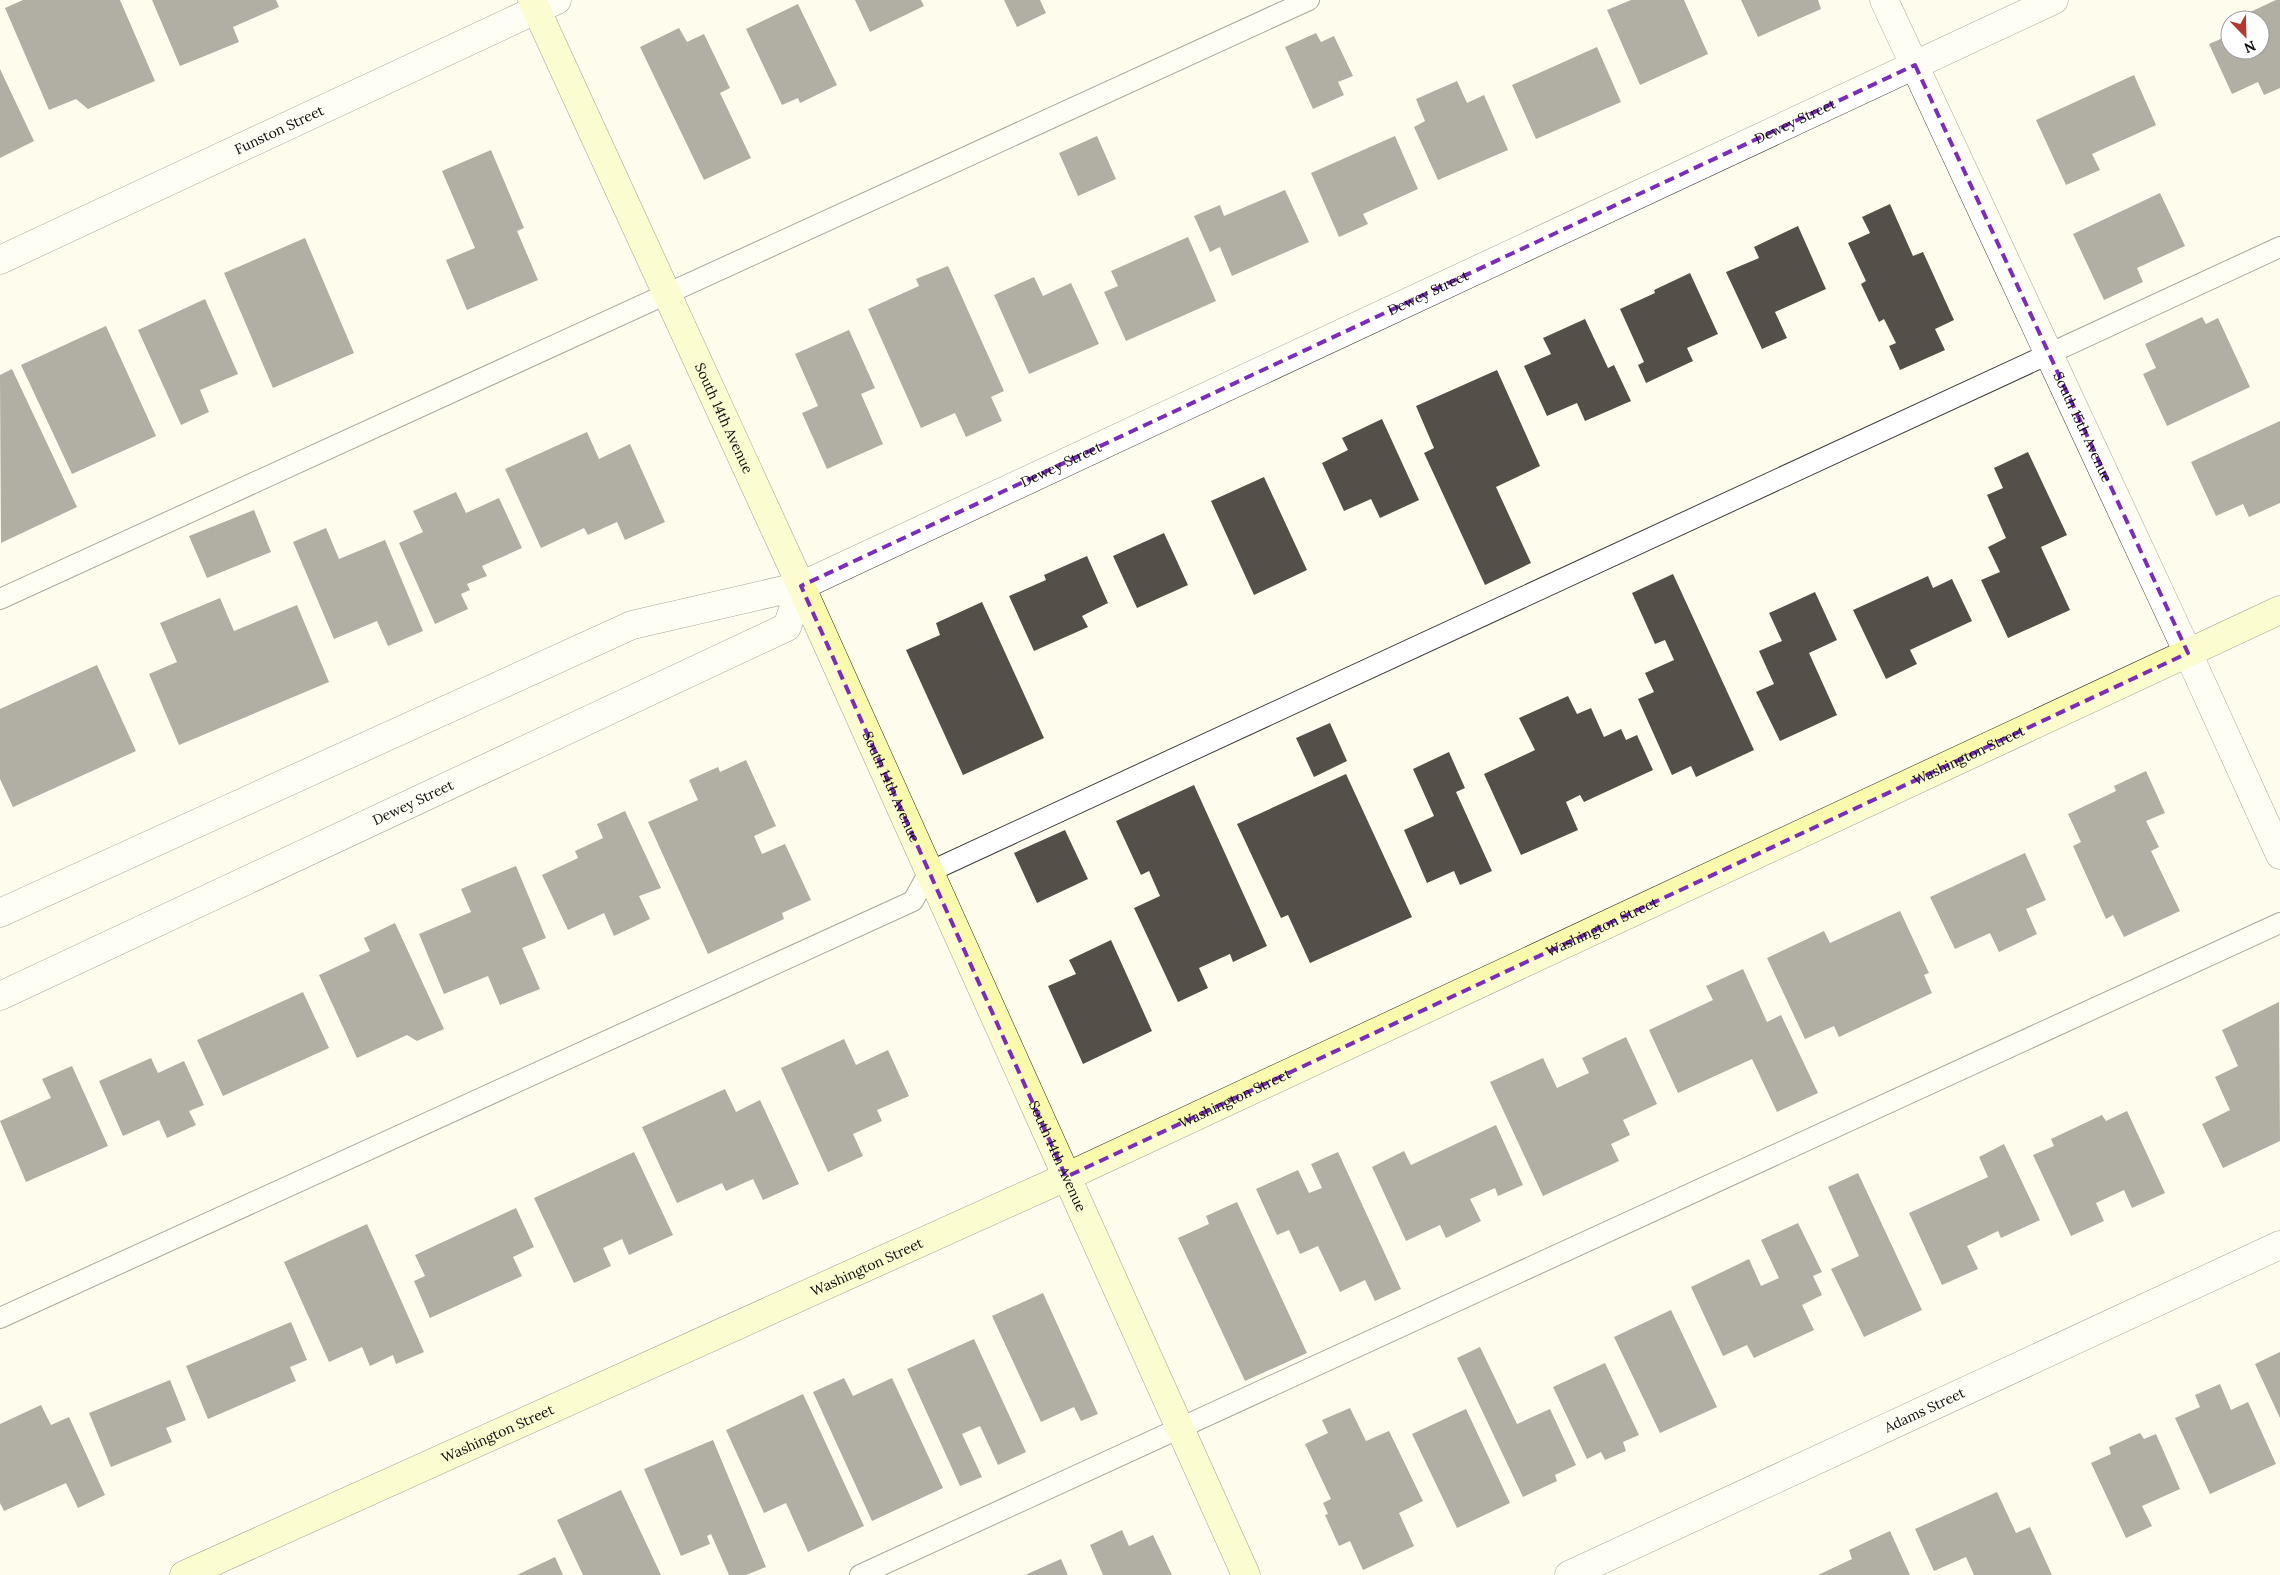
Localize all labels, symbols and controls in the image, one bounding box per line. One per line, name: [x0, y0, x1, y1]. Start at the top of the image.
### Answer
north arrow: [2220, 10, 2270, 60]
text: N: [2241, 37, 2259, 57]
street label: Dewey Street: [1751, 94, 1839, 148]
street label: Funston Street: [232, 101, 327, 158]
street label: Dewey Street: [1384, 266, 1472, 319]
street label: South 14th Avenue: [691, 360, 757, 477]
street label: South 15th Avenue: [2049, 369, 2116, 485]
street label: Dewey Street: [1018, 437, 1105, 491]
street label: Washington Street: [1910, 721, 2028, 789]
street label: South 14th Avenue: [859, 729, 924, 845]
street label: Dewey Street: [369, 775, 457, 829]
street label: Washington Street: [1543, 893, 1661, 961]
street label: Washington Street: [1176, 1064, 1294, 1132]
street label: South 14th Avenue: [1025, 1098, 1090, 1215]
street label: Washington Street: [808, 1234, 926, 1300]
street label: Adams Street: [1880, 1383, 1968, 1437]
street label: Washington Street: [439, 1400, 557, 1467]

